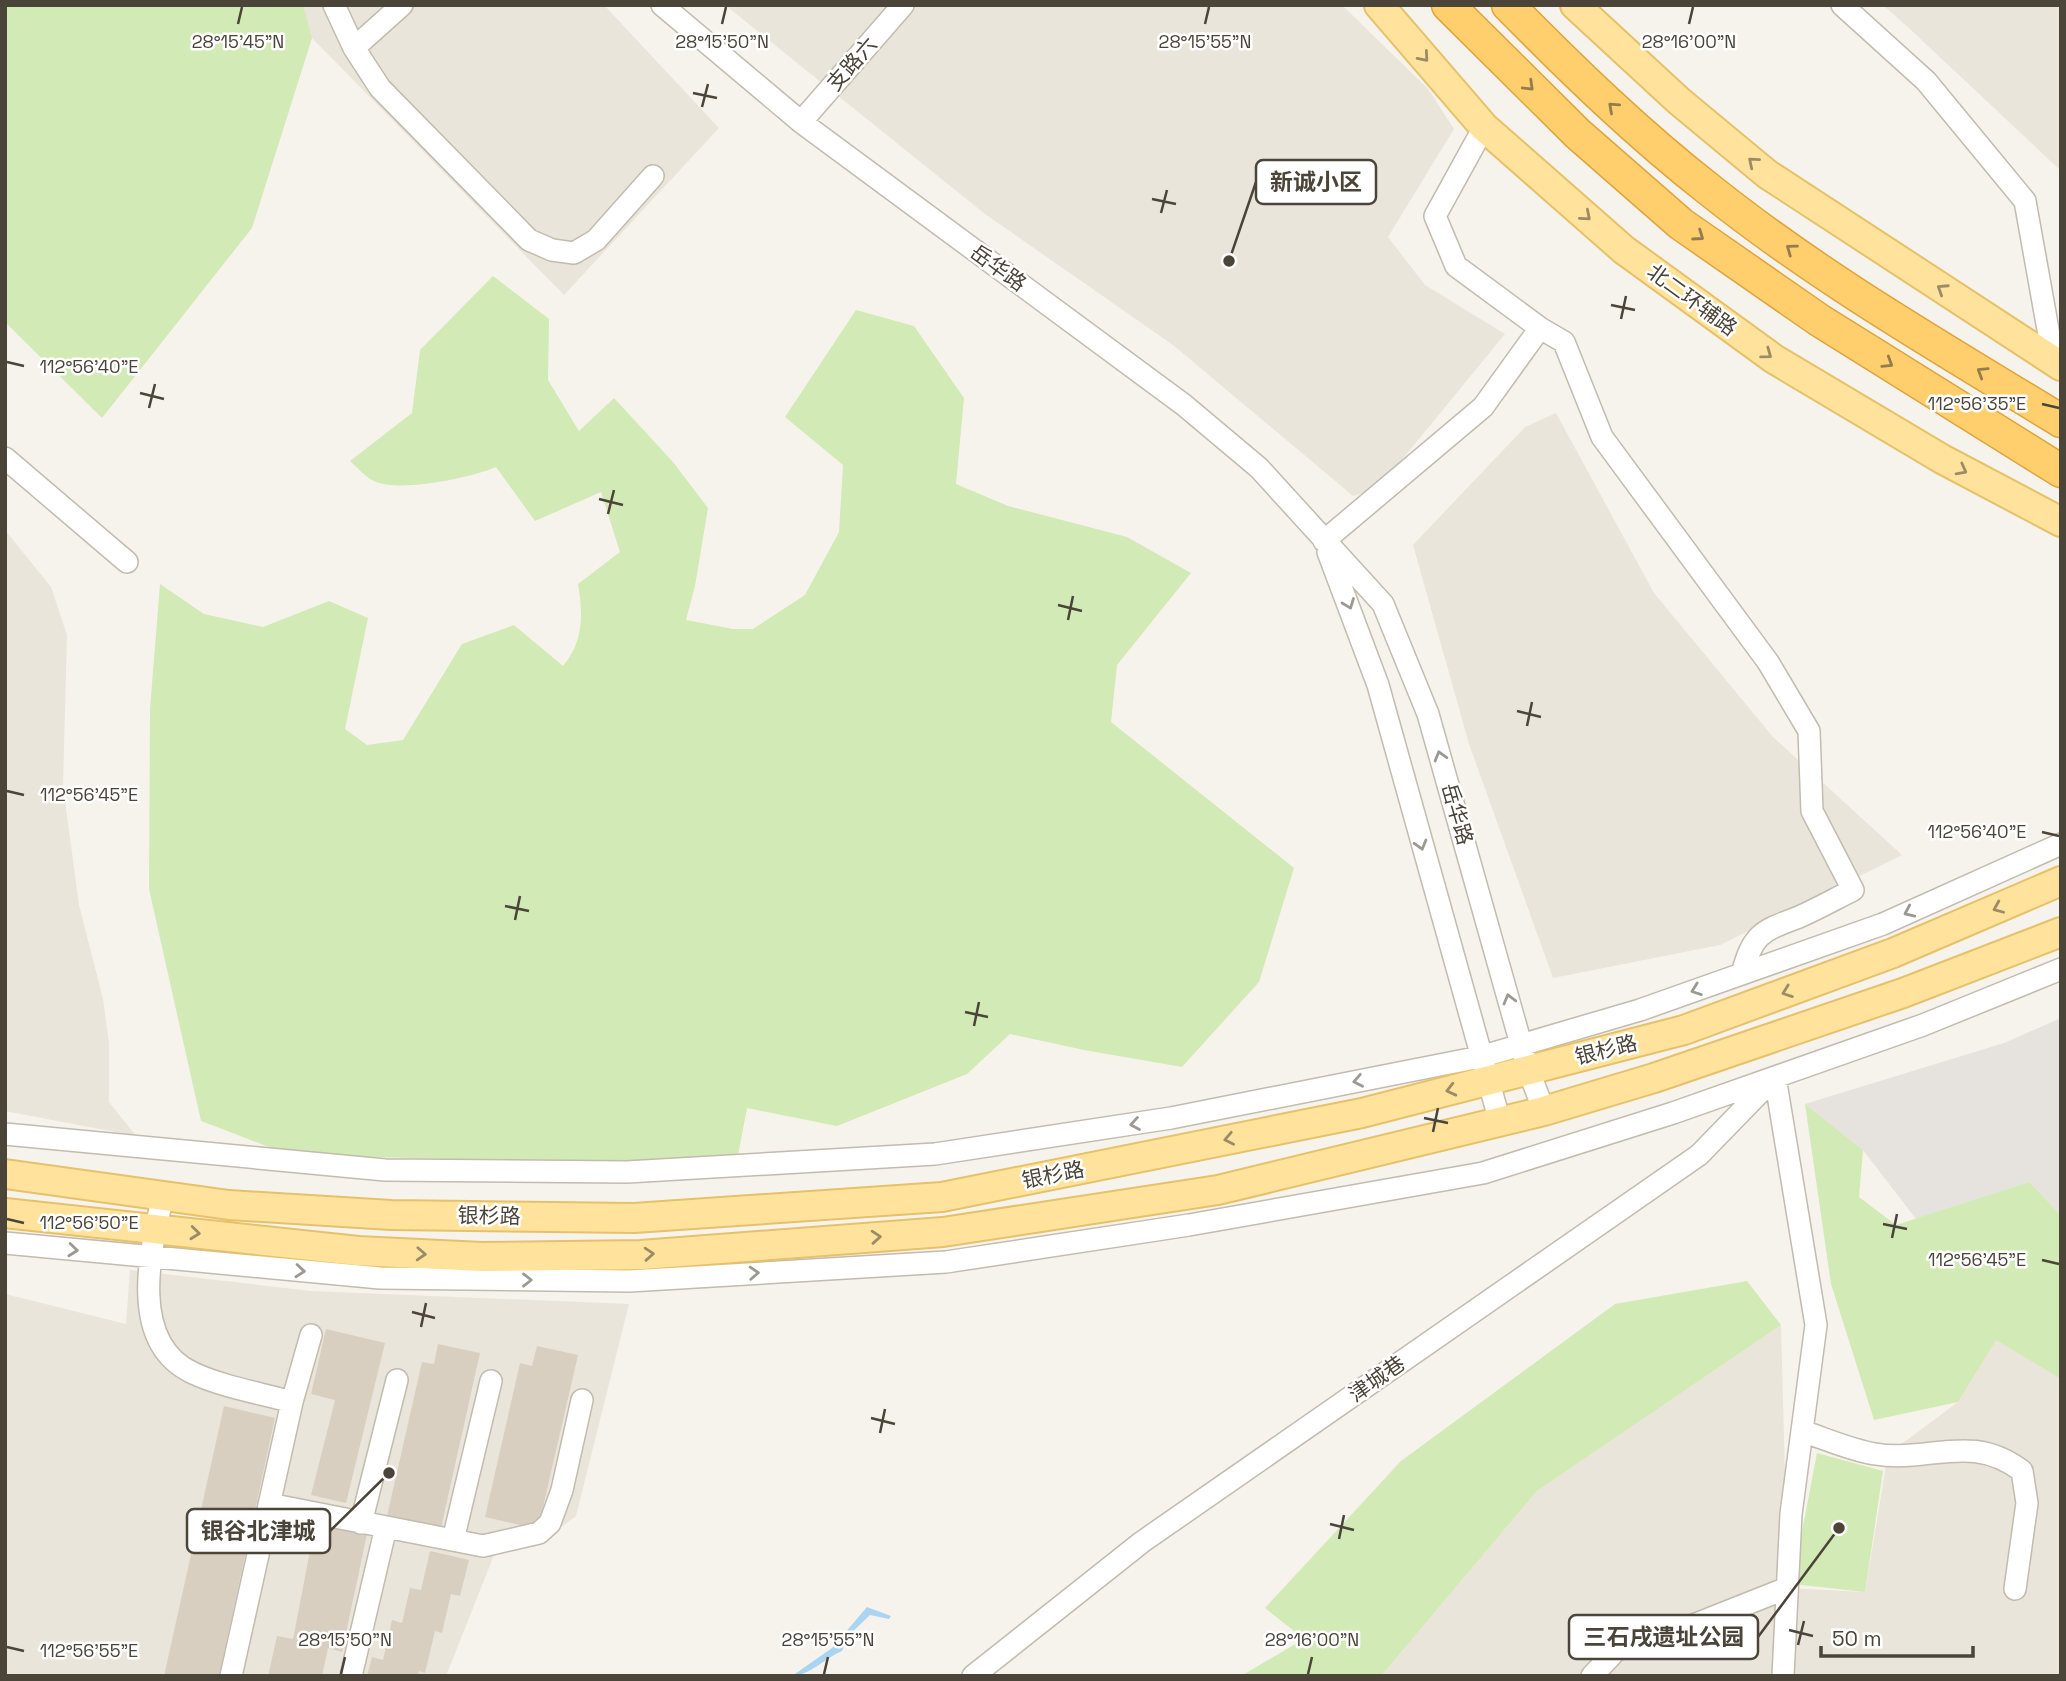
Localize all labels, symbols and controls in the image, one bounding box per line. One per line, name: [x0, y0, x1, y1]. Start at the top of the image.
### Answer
text: 28°15'45"N: [192, 30, 284, 53]
text: 28°15'50"N: [675, 30, 769, 53]
text: 28°15'55"N: [1159, 30, 1251, 53]
text: 28°16'00"N: [1642, 30, 1736, 53]
street label: 支路六: [821, 31, 882, 96]
one-way arrow: [1416, 49, 1428, 62]
one-way arrow: [1520, 78, 1533, 91]
one-way arrow: [1608, 103, 1621, 115]
one-way arrow: [1749, 158, 1761, 171]
callout: 新诚小区: [1256, 160, 1376, 204]
text: 新诚小区: [1270, 167, 1362, 197]
one-way arrow: [1577, 208, 1590, 220]
one-way arrow: [1691, 228, 1704, 240]
street label: 岳华路: [965, 238, 1032, 297]
one-way arrow: [1786, 245, 1799, 257]
street label: 北二环辅路: [1642, 258, 1743, 341]
one-way arrow: [1937, 285, 1950, 297]
one-way arrow: [1759, 346, 1771, 358]
text: 112°56'40"E: [40, 355, 138, 378]
one-way arrow: [1880, 355, 1893, 367]
one-way arrow: [1976, 368, 1989, 381]
text: 112°56'35"E: [1928, 392, 2026, 415]
one-way arrow: [1955, 461, 1967, 475]
one-way arrow: [1340, 598, 1354, 610]
one-way arrow: [1434, 751, 1449, 763]
street label: 岳华路: [1436, 780, 1479, 848]
text: 112°56'45"E: [40, 783, 138, 806]
text: 112°56'40"E: [1928, 820, 2026, 843]
one-way arrow: [1412, 839, 1427, 851]
one-way arrow: [1993, 900, 2005, 914]
one-way arrow: [1904, 904, 1916, 918]
one-way arrow: [1690, 982, 1702, 996]
one-way arrow: [1781, 984, 1793, 998]
one-way arrow: [1503, 993, 1517, 1005]
street label: 银杉路: [1572, 1029, 1640, 1070]
one-way arrow: [1352, 1073, 1364, 1088]
one-way arrow: [1445, 1082, 1457, 1096]
one-way arrow: [1129, 1116, 1140, 1131]
one-way arrow: [1223, 1131, 1235, 1146]
street label: 银杉路: [1019, 1155, 1086, 1194]
street label: 银杉路: [457, 1201, 521, 1230]
text: 112°56'50"E: [39, 1211, 139, 1234]
one-way arrow: [189, 1225, 201, 1240]
one-way arrow: [870, 1230, 881, 1245]
one-way arrow: [68, 1242, 79, 1257]
one-way arrow: [416, 1246, 427, 1261]
one-way arrow: [644, 1247, 655, 1262]
text: 112°56'45"E: [1928, 1248, 2026, 1271]
one-way arrow: [294, 1263, 305, 1278]
one-way arrow: [749, 1266, 760, 1281]
one-way arrow: [522, 1272, 533, 1288]
street label: 津城巷: [1343, 1349, 1410, 1408]
callout: 银谷北津城: [187, 1509, 330, 1553]
text: 银谷北津城: [201, 1516, 316, 1546]
scale bar: [1821, 1614, 1973, 1658]
callout: 三石戌遗址公园: [1569, 1615, 1758, 1659]
text: 三石戌遗址公园: [1584, 1622, 1745, 1652]
text: 50 m: [1832, 1625, 1882, 1652]
text: 28°15'50"N: [298, 1628, 392, 1651]
text: 28°15'55"N: [782, 1628, 874, 1651]
text: 28°16'00"N: [1265, 1628, 1359, 1651]
text: 112°56'55"E: [40, 1639, 138, 1662]

